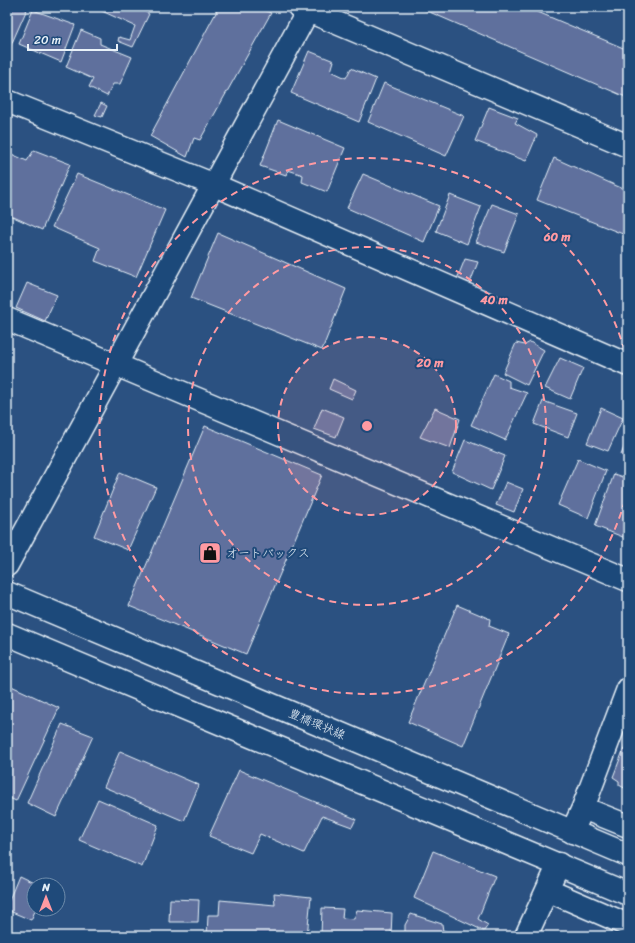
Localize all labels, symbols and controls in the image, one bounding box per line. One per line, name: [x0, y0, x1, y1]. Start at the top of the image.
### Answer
scale bar: [28, 26, 117, 52]
text: 20 m: [34, 29, 61, 51]
text: 60 m: [543, 226, 571, 248]
text: 40 m: [479, 289, 508, 311]
text: 20 m: [416, 352, 444, 374]
centre of rings: [360, 419, 374, 433]
shop icon: オートバックス: [197, 540, 223, 566]
place label: オートバックス: [226, 542, 310, 564]
street label: 豊橋環状線: [285, 702, 349, 746]
north arrow: [26, 877, 66, 917]
text: N: [41, 878, 50, 897]

